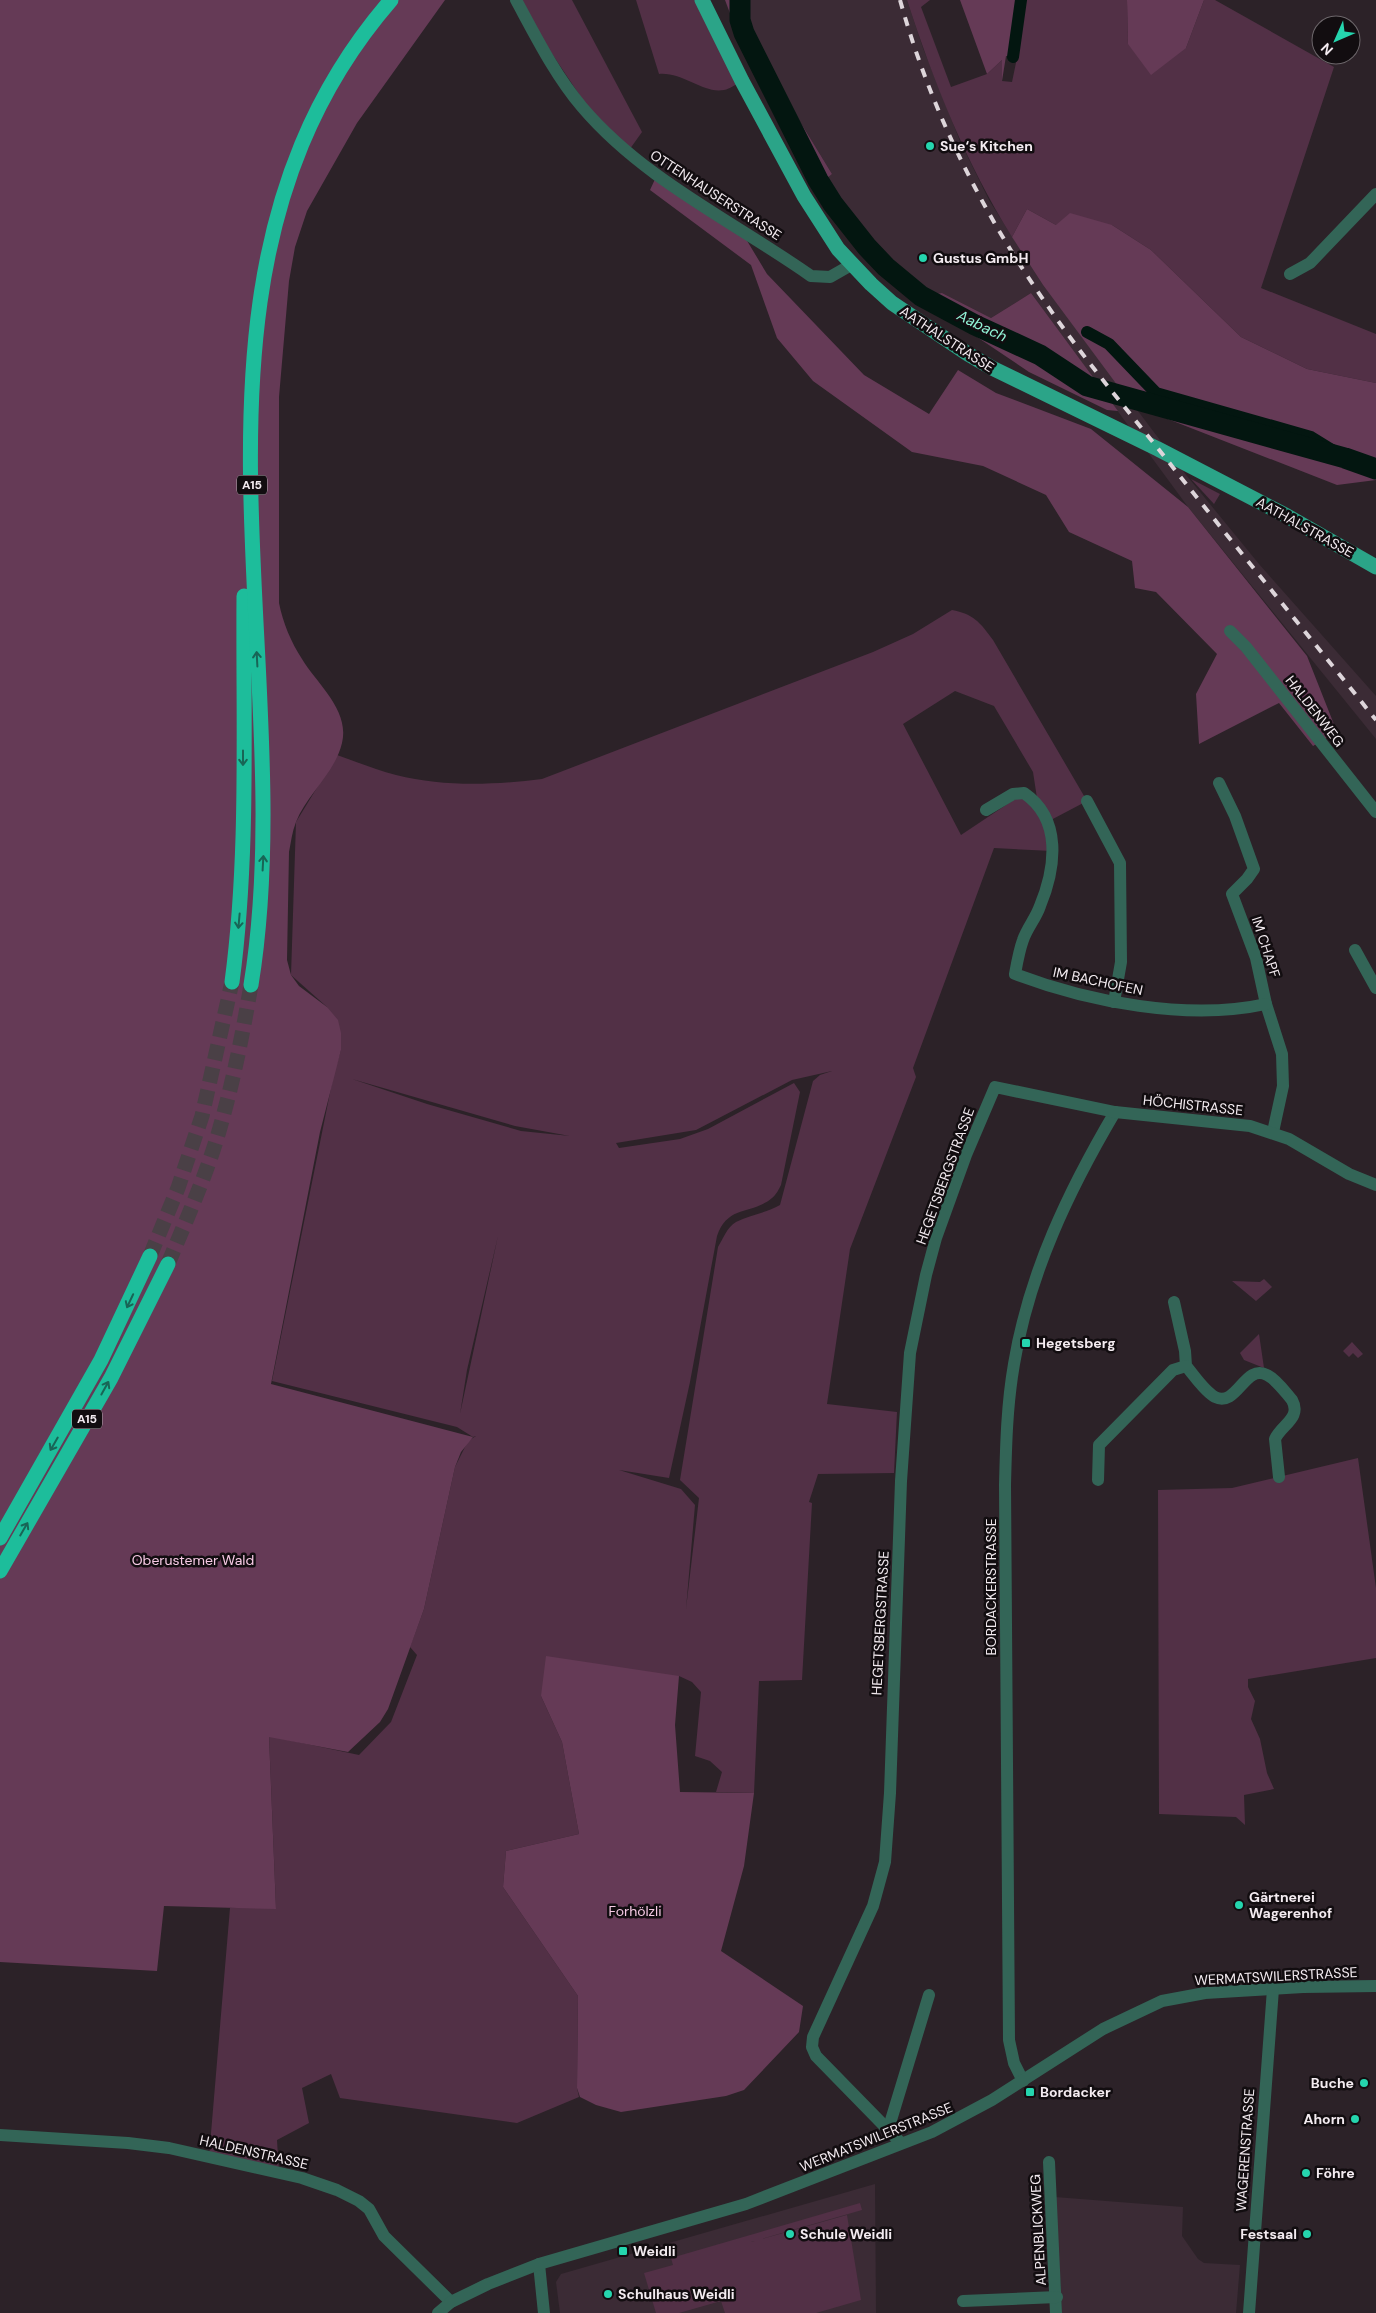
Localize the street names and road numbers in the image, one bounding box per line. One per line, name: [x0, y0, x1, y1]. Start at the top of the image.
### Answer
street label: OTTENHAUSERSTRASSE: [647, 146, 785, 244]
street label: AATHALSTRASSE: [897, 302, 998, 376]
road number: A15: [237, 476, 267, 494]
street label: AATHALSTRASSE: [1253, 493, 1357, 561]
street label: HALDENWEG: [1282, 672, 1348, 750]
street label: IM CHAPF: [1248, 914, 1284, 980]
street label: IM BACHOFEN: [1051, 963, 1145, 999]
street label: HÖCHISTRASSE: [1142, 1091, 1244, 1119]
street label: HEGETSBERGSTRASSE: [912, 1105, 978, 1247]
road number: A15: [72, 1410, 102, 1428]
street label: BORDACKERSTRASSE: [982, 1518, 1000, 1656]
street label: HEGETSBERGSTRASSE: [867, 1550, 893, 1696]
street label: WERMATSWILERSTRASSE: [1194, 1963, 1358, 1989]
street label: WAGERENSTRASSE: [1232, 2088, 1258, 2212]
street label: WERMATSWILERSTRASSE: [797, 2098, 955, 2176]
street label: HALDENSTRASSE: [198, 2131, 310, 2173]
street label: ALPENBLICKWEG: [1026, 2174, 1050, 2286]

